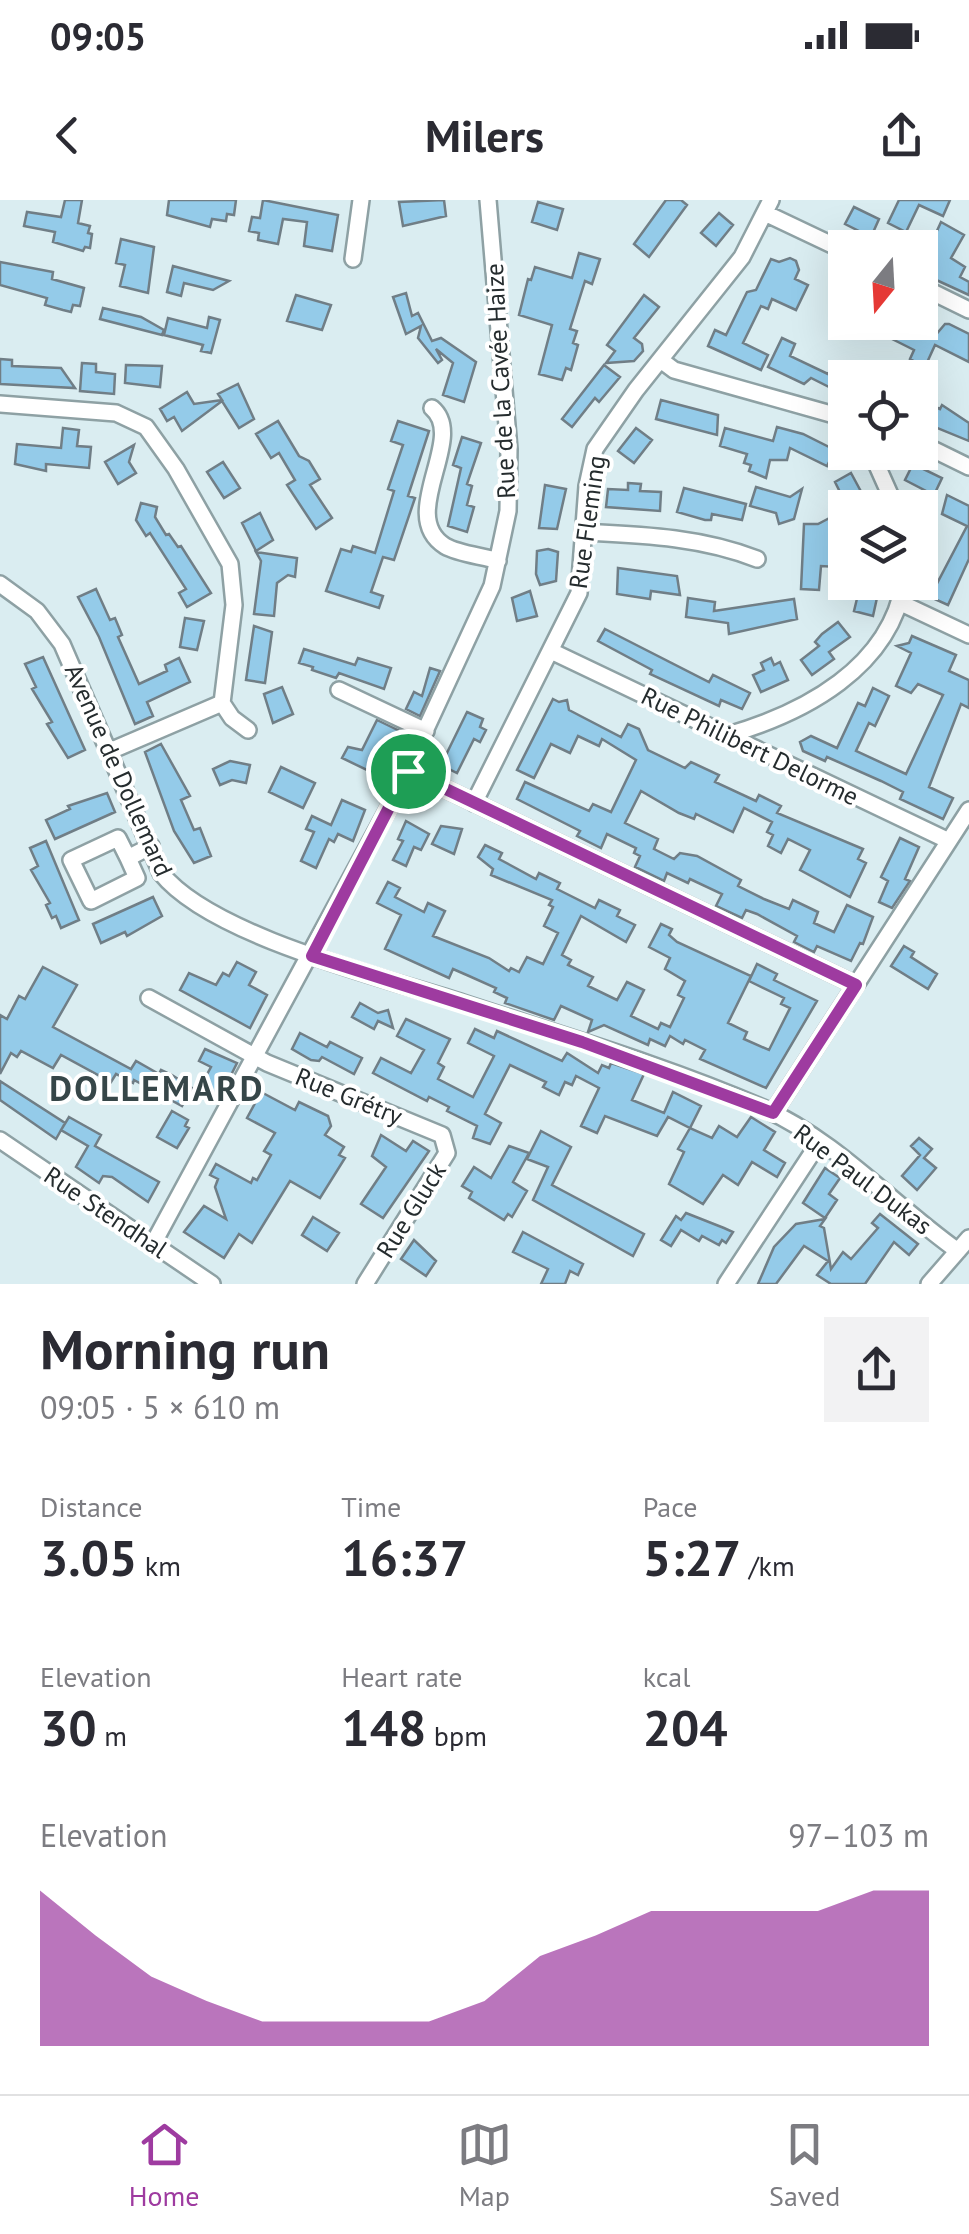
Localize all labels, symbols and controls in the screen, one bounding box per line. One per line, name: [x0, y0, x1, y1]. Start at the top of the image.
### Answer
text: 09:05: [50, 11, 146, 60]
text: Milers: [425, 106, 544, 164]
icon: back: [40, 108, 95, 163]
icon: share: [874, 108, 929, 163]
north arrow: [828, 230, 938, 340]
map controls: [828, 230, 938, 600]
street label: Rue de la Cavée Haize: [478, 262, 522, 500]
button: locate: [828, 360, 938, 470]
street label: Rue Fleming: [562, 453, 612, 591]
button: layers: [828, 490, 938, 600]
street label: Avenue de Dollemard: [58, 659, 180, 881]
street label: Rue Philibert Delorme: [636, 680, 864, 812]
pin: [366, 729, 451, 814]
icon: arrive: [381, 744, 436, 799]
street label: Rue Grétry: [291, 1060, 408, 1132]
district label: DOLLEMARD: [49, 1065, 265, 1111]
street label: Rue Paul Dukas: [787, 1117, 939, 1241]
street label: Rue Gluck: [369, 1156, 453, 1264]
street label: Rue Stendhal: [38, 1159, 174, 1265]
text: Morning run: [40, 1313, 330, 1384]
button: share: [824, 1317, 929, 1422]
text: 09:05 · 5 × 610 m: [40, 1386, 280, 1428]
text: Distance: [40, 1488, 143, 1525]
text: Time: [341, 1488, 401, 1525]
text: Pace: [643, 1488, 697, 1525]
text: 3.05: [40, 1525, 137, 1590]
text: 16:37: [341, 1525, 468, 1590]
text: 5:27: [643, 1525, 741, 1590]
text: km: [137, 1547, 181, 1584]
text: /km: [741, 1547, 795, 1584]
text: Elevation: [40, 1658, 152, 1695]
text: Heart rate: [341, 1658, 462, 1695]
text: kcal: [643, 1658, 690, 1695]
text: 30: [40, 1695, 97, 1760]
text: 148: [341, 1695, 426, 1760]
text: 204: [643, 1695, 728, 1760]
text: m: [97, 1717, 127, 1754]
text: bpm: [426, 1717, 487, 1754]
text: Elevation: [40, 1814, 167, 1856]
text: 97–103 m: [788, 1814, 929, 1856]
tab: Home: [129, 2117, 199, 2214]
tab: Map: [457, 2117, 512, 2214]
tab: Saved: [769, 2117, 840, 2214]

